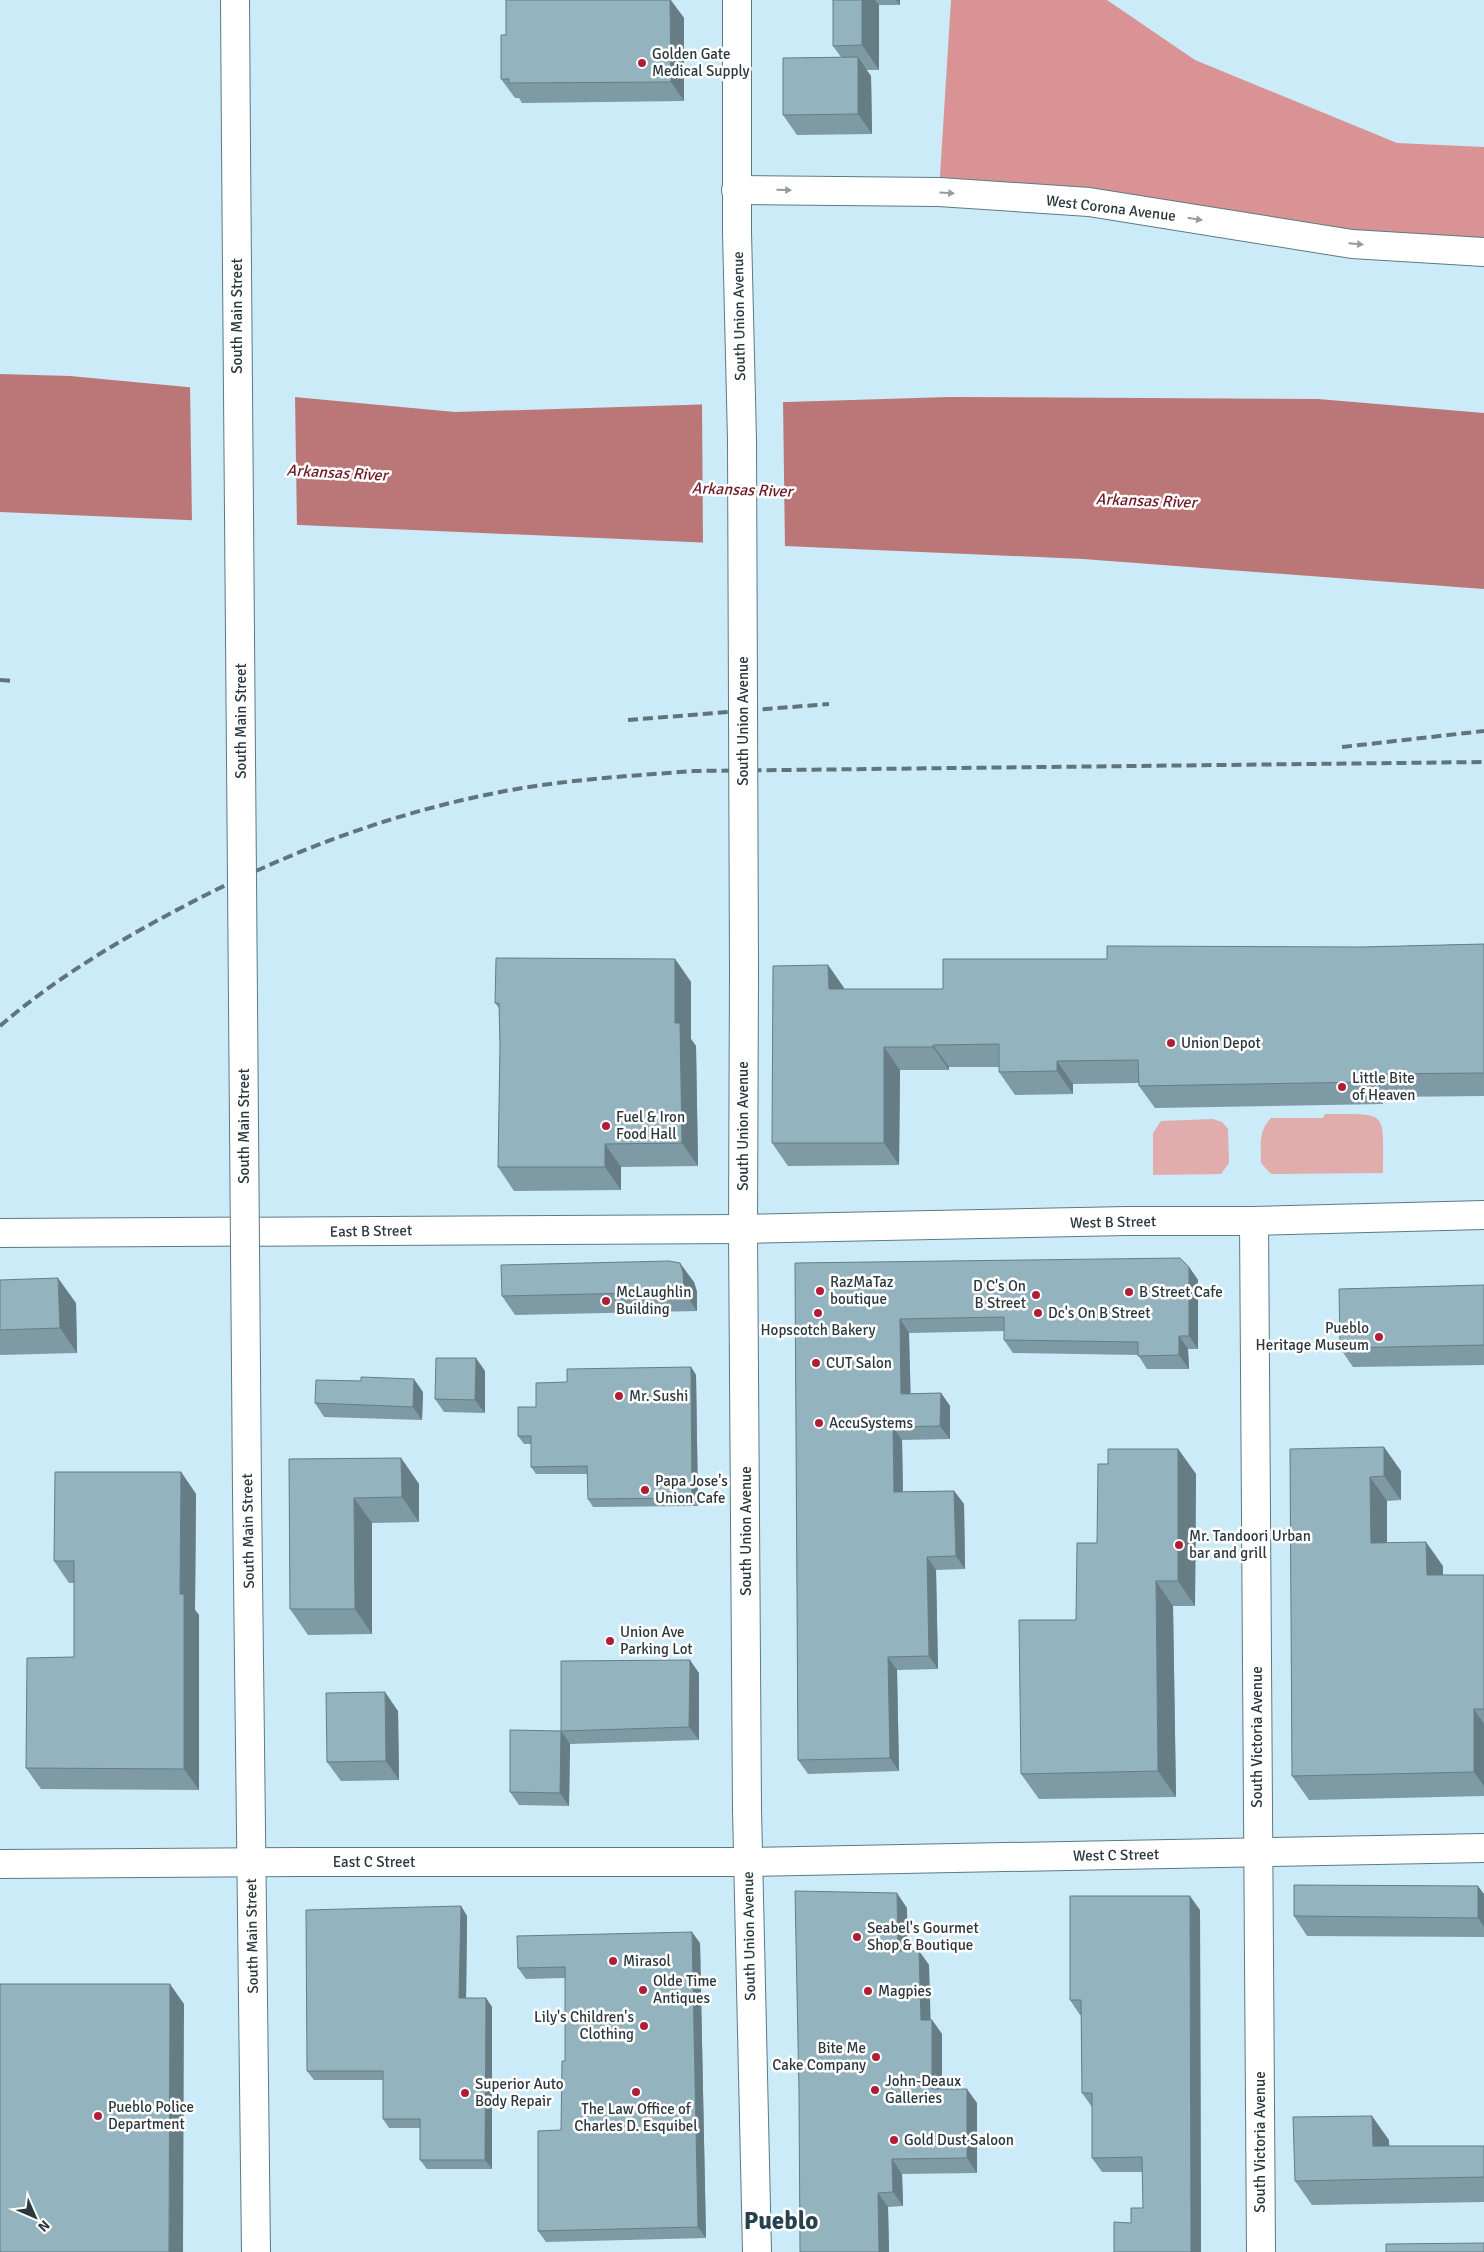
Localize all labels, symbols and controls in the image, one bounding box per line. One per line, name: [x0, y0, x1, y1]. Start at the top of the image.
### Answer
place label: Golden Gate Medical Supply: [652, 45, 750, 80]
marker: Golden Gate Medical Supply: [636, 57, 648, 69]
one-way arrow: [777, 187, 793, 195]
one-way arrow: [939, 189, 955, 197]
street label: West Corona Avenue: [1045, 191, 1177, 225]
one-way arrow: [1188, 215, 1204, 223]
one-way arrow: [1348, 240, 1364, 248]
street label: South Union Avenue: [729, 251, 749, 381]
street label: South Main Street: [228, 258, 246, 374]
water label: Arkansas River: [286, 460, 390, 486]
water label: Arkansas River: [691, 478, 795, 502]
water label: Arkansas River: [1095, 489, 1199, 513]
street label: South Union Avenue: [734, 656, 752, 786]
street label: South Main Street: [232, 663, 250, 779]
place label: Union Depot: [1181, 1034, 1261, 1052]
marker: Union Depot: [1165, 1037, 1177, 1049]
street label: South Union Avenue: [734, 1061, 752, 1191]
street label: South Main Street: [235, 1068, 253, 1184]
place label: Little Bite of Heaven: [1352, 1069, 1415, 1104]
marker: Little Bite of Heaven: [1336, 1081, 1348, 1093]
place label: Fuel & Iron Food Hall: [616, 1108, 685, 1143]
marker: Fuel & Iron Food Hall: [600, 1120, 612, 1132]
street label: West B Street: [1070, 1212, 1156, 1232]
street label: East B Street: [330, 1221, 412, 1241]
place label: RazMaTaz boutique: [830, 1273, 894, 1308]
place label: D C's On B Street: [973, 1277, 1026, 1312]
place label: McLaughlin Building: [616, 1283, 691, 1318]
place label: B Street Cafe: [1139, 1283, 1223, 1301]
marker: RazMaTaz boutique: [814, 1285, 826, 1297]
marker: B Street Cafe: [1123, 1286, 1135, 1298]
marker: D C's On B Street: [1030, 1289, 1042, 1301]
marker: McLaughlin Building: [600, 1295, 612, 1307]
place label: Dc's On B Street: [1048, 1304, 1151, 1322]
marker: Hopscotch Bakery: [812, 1307, 824, 1319]
marker: Dc's On B Street: [1032, 1307, 1044, 1319]
place label: Pueblo Heritage Museum: [1256, 1319, 1369, 1354]
place label: Hopscotch Bakery: [760, 1321, 876, 1339]
marker: Pueblo Heritage Museum: [1373, 1331, 1385, 1343]
place label: CUT Salon: [826, 1354, 892, 1372]
marker: CUT Salon: [810, 1357, 822, 1369]
place label: Mr. Sushi: [629, 1387, 688, 1405]
marker: Mr. Sushi: [613, 1390, 625, 1402]
place label: AccuSystems: [829, 1414, 913, 1432]
marker: AccuSystems: [813, 1417, 825, 1429]
street label: South Union Avenue: [737, 1466, 755, 1596]
place label: Papa Jose's Union Cafe: [655, 1472, 728, 1507]
street label: South Main Street: [238, 1473, 258, 1589]
marker: Papa Jose's Union Cafe: [639, 1484, 651, 1496]
place label: Mr. Tandoori Urban bar and grill: [1189, 1527, 1311, 1562]
marker: Mr. Tandoori Urban bar and grill: [1173, 1539, 1185, 1551]
place label: Union Ave Parking Lot: [620, 1623, 693, 1658]
marker: Union Ave Parking Lot: [604, 1635, 616, 1647]
street label: South Victoria Avenue: [1248, 1666, 1266, 1808]
street label: West C Street: [1073, 1845, 1159, 1865]
street label: East C Street: [333, 1853, 415, 1871]
street label: South Union Avenue: [739, 1871, 759, 2001]
street label: South Main Street: [242, 1878, 262, 1994]
place label: Seabel's Gourmet Shop & Boutique: [867, 1919, 979, 1954]
marker: Seabel's Gourmet Shop & Boutique: [851, 1931, 863, 1943]
place label: Mirasol: [623, 1952, 671, 1970]
marker: Mirasol: [607, 1955, 619, 1967]
place label: Olde Time Antiques: [653, 1972, 717, 2007]
place label: Magpies: [878, 1982, 932, 2000]
marker: Olde Time Antiques: [637, 1984, 649, 1996]
marker: Magpies: [862, 1985, 874, 1997]
place label: Lily's Children's Clothing: [534, 2008, 634, 2043]
marker: Lily's Children's Clothing: [638, 2020, 650, 2032]
place label: Bite Me Cake Company: [772, 2039, 866, 2074]
marker: Bite Me Cake Company: [870, 2051, 882, 2063]
street label: South Victoria Avenue: [1251, 2071, 1269, 2213]
place label: John-Deaux Galleries: [885, 2072, 961, 2107]
place label: Superior Auto Body Repair: [475, 2075, 564, 2110]
marker: John-Deaux Galleries: [869, 2084, 881, 2096]
marker: The Law Office of Charles D. Esquibel: [630, 2086, 642, 2098]
marker: Superior Auto Body Repair: [459, 2087, 471, 2099]
place label: Pueblo Police Department: [108, 2098, 194, 2133]
place label: The Law Office of Charles D. Esquibel: [574, 2100, 698, 2135]
marker: Pueblo Police Department: [92, 2110, 104, 2122]
place label: Gold Dust Saloon: [904, 2131, 1014, 2149]
marker: Gold Dust Saloon: [888, 2134, 900, 2146]
north arrow: [10, 2192, 60, 2242]
district label: Pueblo: [744, 2205, 818, 2236]
text: N: [34, 2216, 53, 2235]

